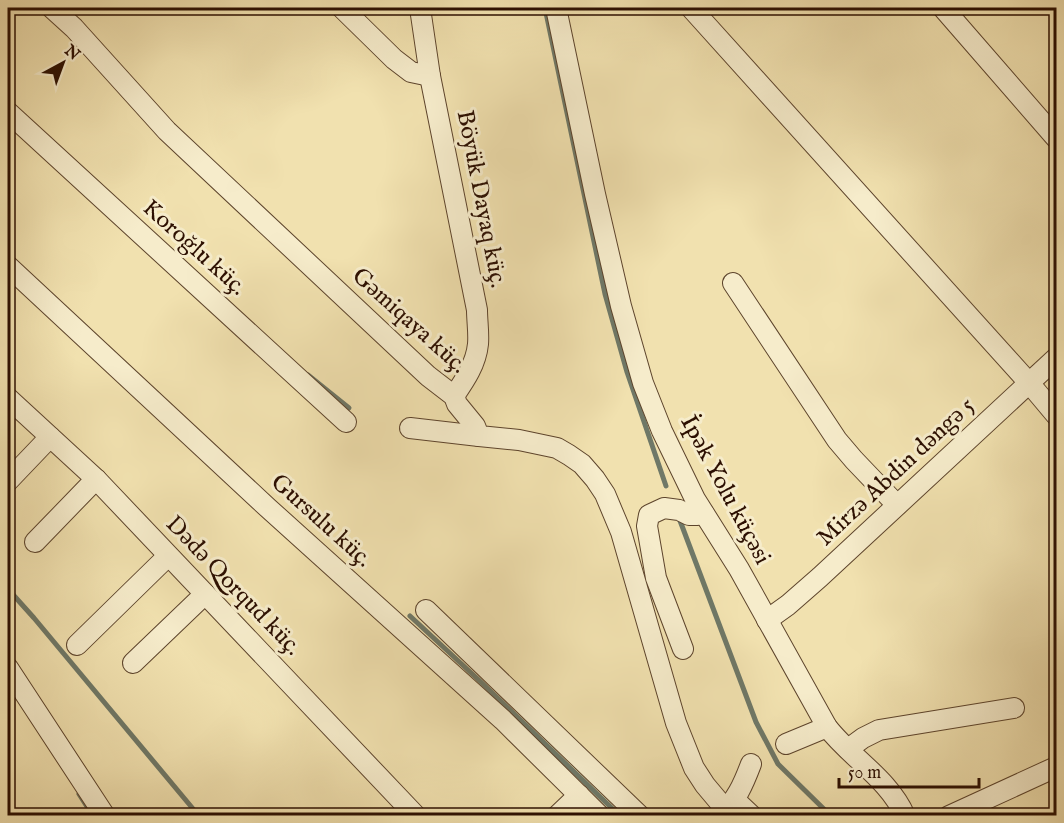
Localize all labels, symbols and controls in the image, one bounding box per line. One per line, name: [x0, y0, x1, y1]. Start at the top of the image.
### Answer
north arrow: [33, 33, 93, 93]
text: N: [59, 40, 83, 65]
street label: Böyük Dayaq küç.: [449, 108, 513, 290]
street label: Koroğlu küç.: [135, 193, 253, 303]
street label: Gəmiqaya küç.: [345, 261, 473, 381]
street label: Mirzə Abdin dəngə 5: [810, 391, 982, 553]
street label: İpək Yolu küçəsi: [673, 410, 777, 570]
street label: Gursulu küç.: [264, 467, 378, 575]
street label: Dədə Qorqud küç.: [158, 509, 308, 663]
scale bar: [839, 751, 978, 789]
text: 50 m: [848, 762, 881, 785]

